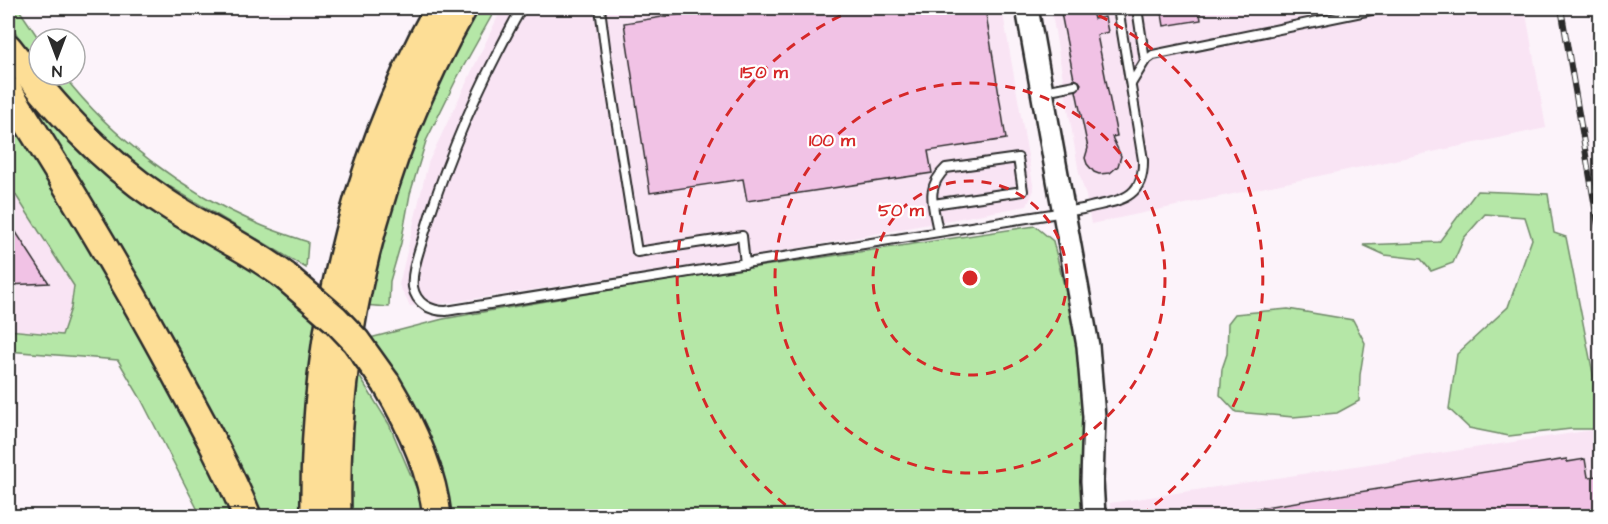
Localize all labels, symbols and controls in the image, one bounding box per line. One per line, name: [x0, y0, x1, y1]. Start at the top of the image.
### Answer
north arrow: [27, 27, 87, 87]
text: N: [52, 60, 62, 82]
text: 150 m: [740, 60, 789, 85]
text: 100 m: [809, 128, 856, 153]
text: 50 m: [878, 198, 925, 223]
centre of rings: [960, 268, 980, 288]

